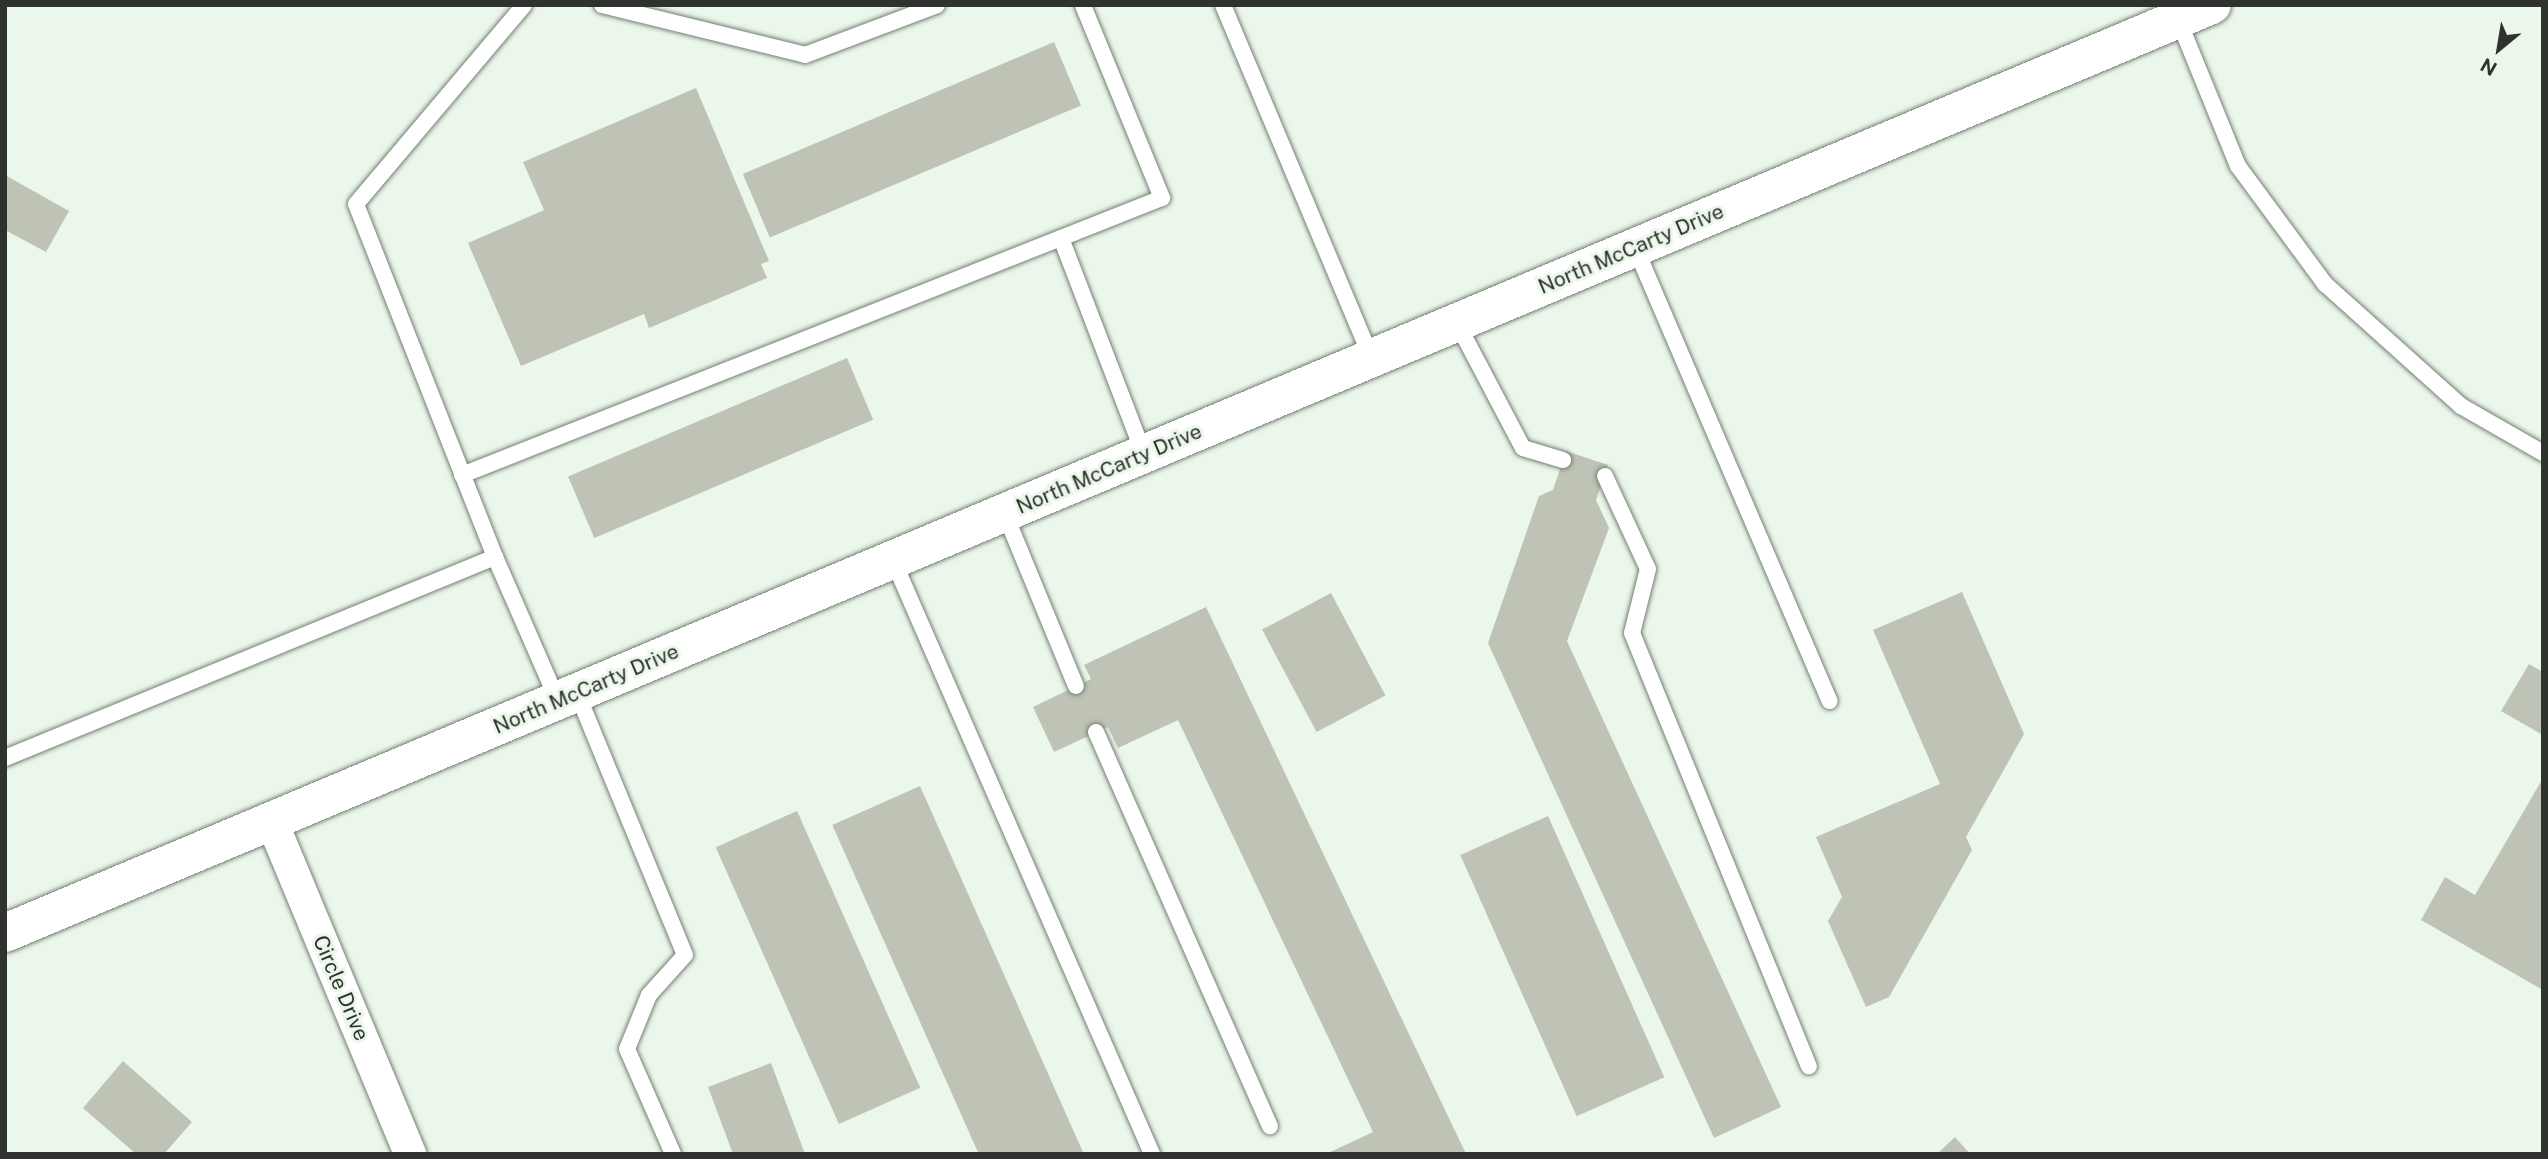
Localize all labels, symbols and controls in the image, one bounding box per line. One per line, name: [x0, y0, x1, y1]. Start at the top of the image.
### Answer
north arrow: [2464, 14, 2534, 84]
text: N: [2477, 54, 2500, 80]
street label: North McCarty Drive: [1534, 198, 1728, 300]
street label: North McCarty Drive: [1012, 418, 1206, 520]
street label: North McCarty Drive: [489, 638, 683, 740]
street label: Circle Drive: [307, 931, 375, 1045]

